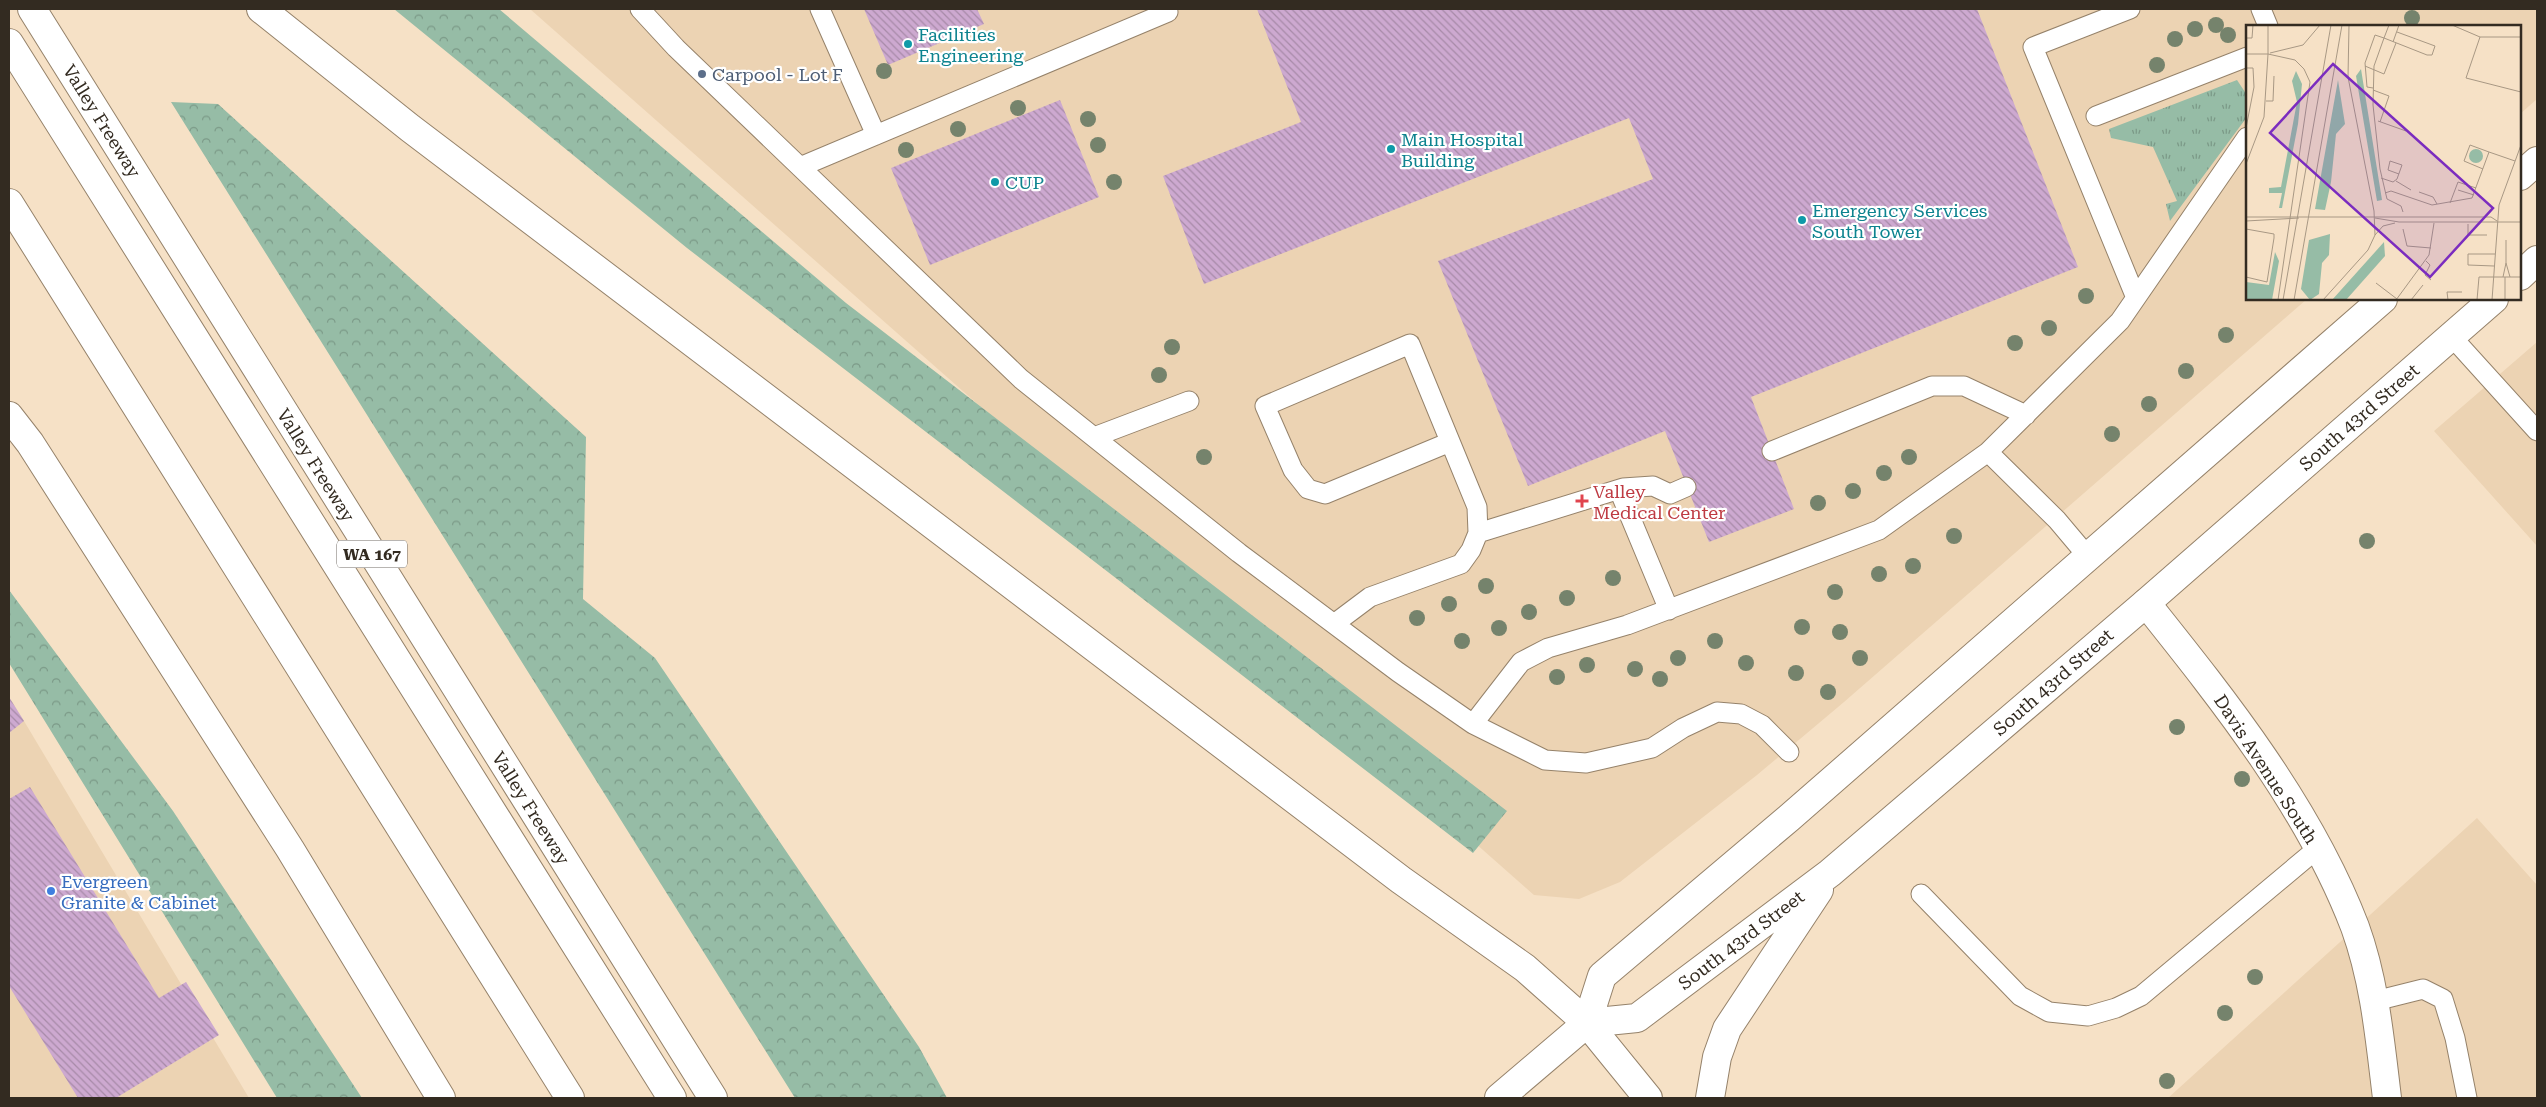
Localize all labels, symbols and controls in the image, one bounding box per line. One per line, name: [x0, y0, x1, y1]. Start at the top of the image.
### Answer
place label: Facilities Engineering: [918, 24, 1024, 66]
inset map: [2246, 25, 2521, 300]
marker: Facilities Engineering: [902, 38, 914, 50]
street label: Valley Freeway: [59, 61, 145, 182]
place label: Carpool - Lot F: [712, 64, 843, 85]
marker: Carpool - Lot F: [696, 68, 708, 80]
place label: Main Hospital Building: [1401, 129, 1524, 171]
marker: Main Hospital Building: [1385, 143, 1397, 155]
place label: CUP: [1005, 172, 1044, 193]
marker: CUP: [989, 176, 1001, 188]
place label: Emergency Services South Tower: [1812, 200, 1987, 242]
marker: Emergency Services South Tower: [1796, 214, 1808, 226]
street label: South 43rd Street: [2295, 359, 2423, 475]
street label: Valley Freeway: [273, 405, 359, 526]
place label: Valley Medical Center: [1593, 481, 1725, 523]
marker: Valley Medical Center: [1575, 494, 1589, 508]
road number: WA 167: [337, 540, 407, 568]
street label: South 43rd Street: [1989, 624, 2117, 740]
street label: Davis Avenue South: [2210, 690, 2322, 848]
street label: Valley Freeway: [488, 748, 574, 869]
place label: Evergreen Granite & Cabinet: [61, 871, 217, 913]
marker: Evergreen Granite & Cabinet: [45, 885, 57, 897]
street label: South 43rd Street: [1674, 886, 1808, 994]

